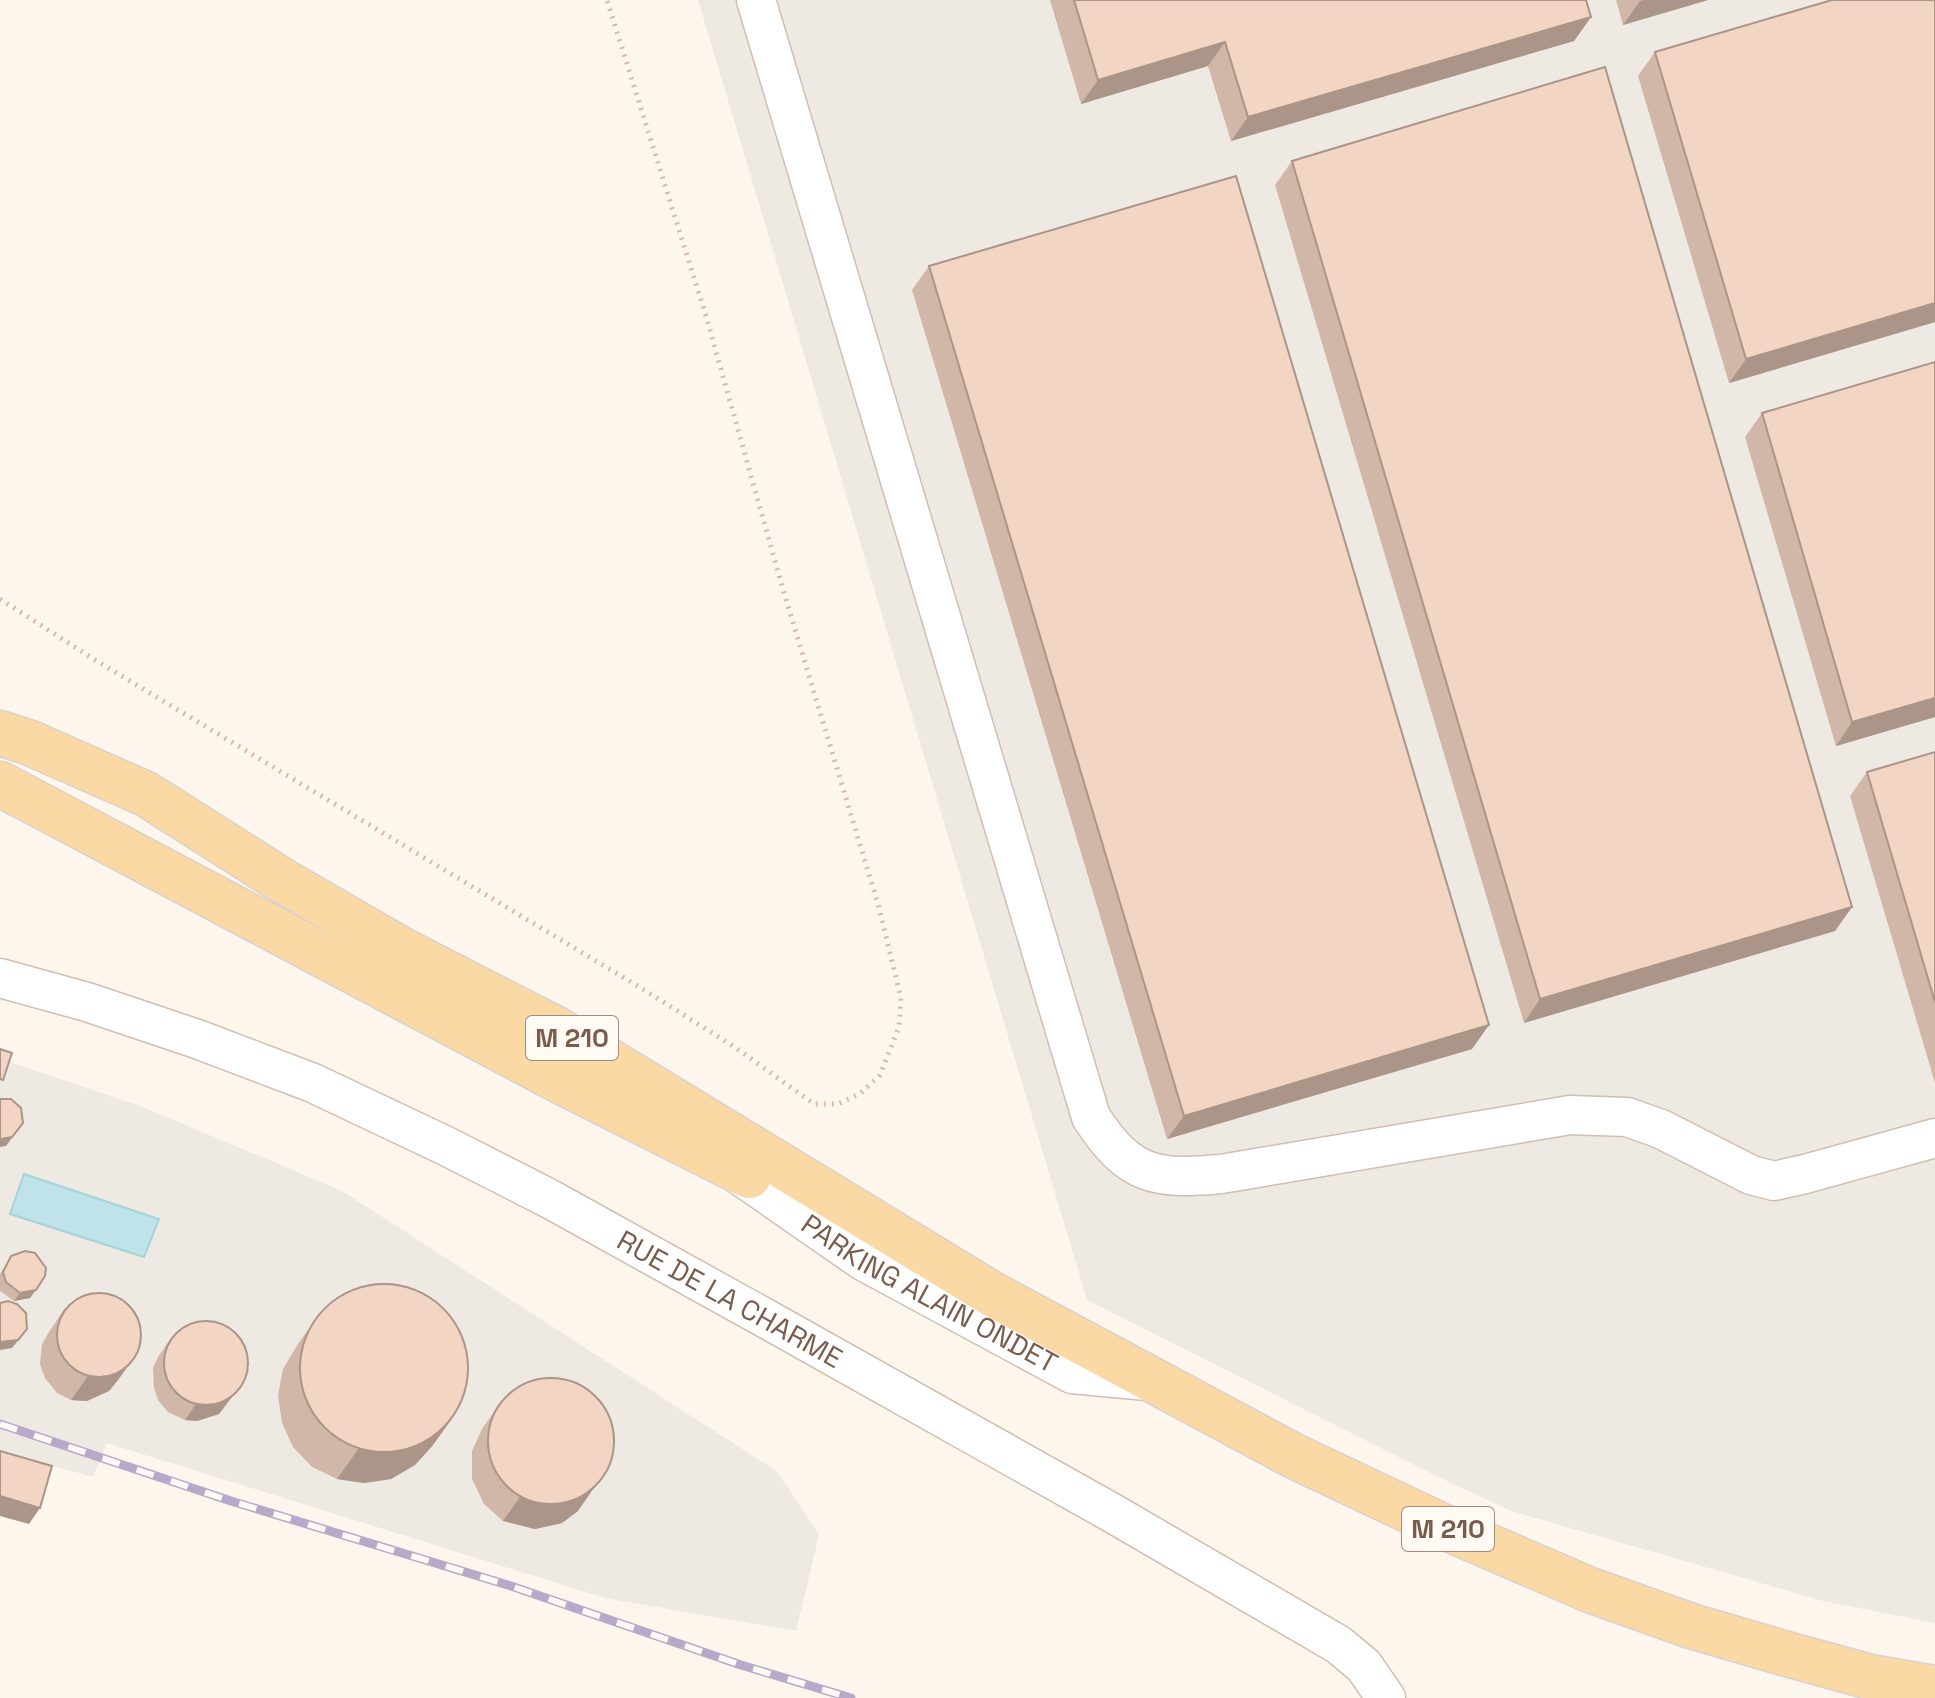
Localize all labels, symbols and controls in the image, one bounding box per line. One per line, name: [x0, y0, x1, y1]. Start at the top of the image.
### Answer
road number: M 210: [526, 1016, 618, 1060]
street label: PARKING ALAIN ONDET: [794, 1206, 1064, 1381]
street label: RUE DE LA CHARME: [611, 1222, 849, 1376]
road number: M 210: [1402, 1507, 1494, 1551]

